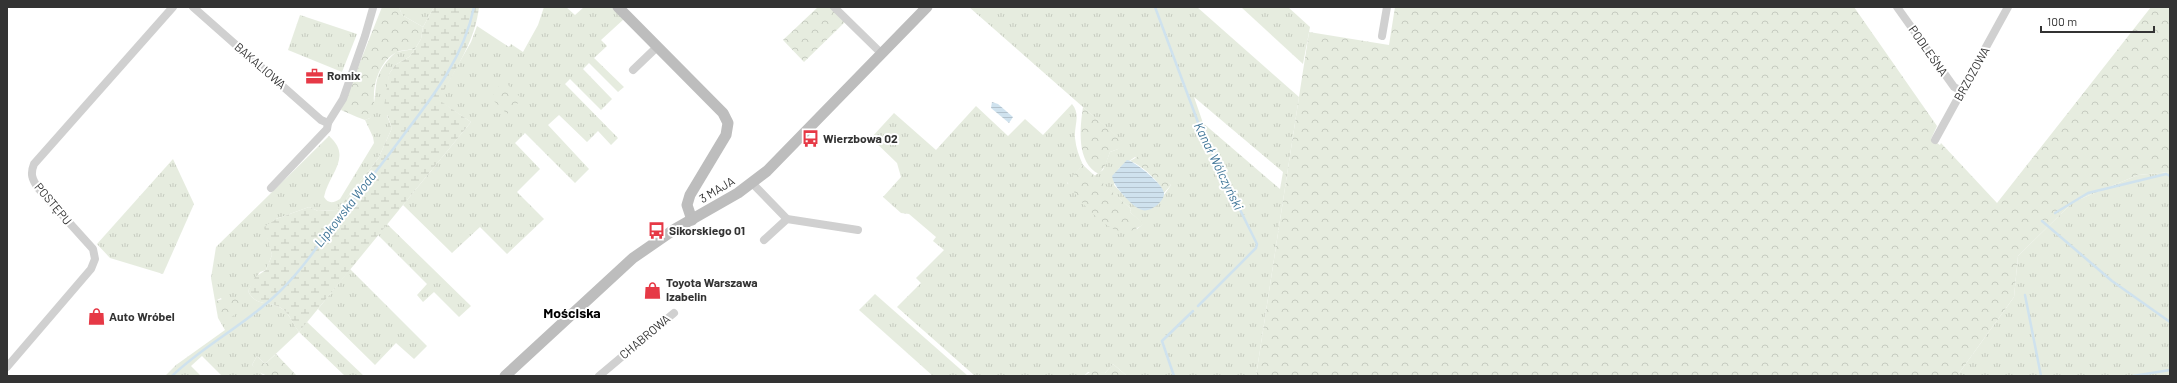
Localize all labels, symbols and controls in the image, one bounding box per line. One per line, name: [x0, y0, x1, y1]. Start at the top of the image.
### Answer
scale bar: [2041, 8, 2154, 34]
text: 100 m: [2047, 14, 2077, 28]
street label: PODLEŚNA: [1906, 22, 1951, 78]
street label: BAKALIOWA: [232, 39, 289, 91]
street label: BRZOZOWA: [1951, 44, 1992, 103]
office icon: Romix: [304, 66, 324, 86]
place label: Romix: [327, 68, 361, 82]
water label: Kanał Wólczyński: [1191, 120, 1247, 213]
bus stop icon: Wierzbowa 02: [800, 129, 820, 149]
place label: Wierzbowa 02: [823, 131, 898, 145]
water label: Lipkowska Woda: [311, 168, 380, 250]
street label: 3 MAJA: [696, 173, 737, 205]
street label: POSTĘPU: [32, 180, 75, 227]
bus stop icon: Sikorskiego 01: [646, 221, 666, 241]
place label: Sikorskiego 01: [669, 223, 745, 237]
place label: Toyota Warszawa Izabelin: [666, 275, 758, 303]
shop icon: Toyota Warszawa Izabelin: [643, 280, 663, 300]
district label: Mościska: [543, 304, 601, 321]
shop icon: Auto Wróbel: [86, 307, 106, 327]
place label: Auto Wróbel: [109, 309, 175, 323]
street label: CHABROWA: [616, 311, 672, 361]

